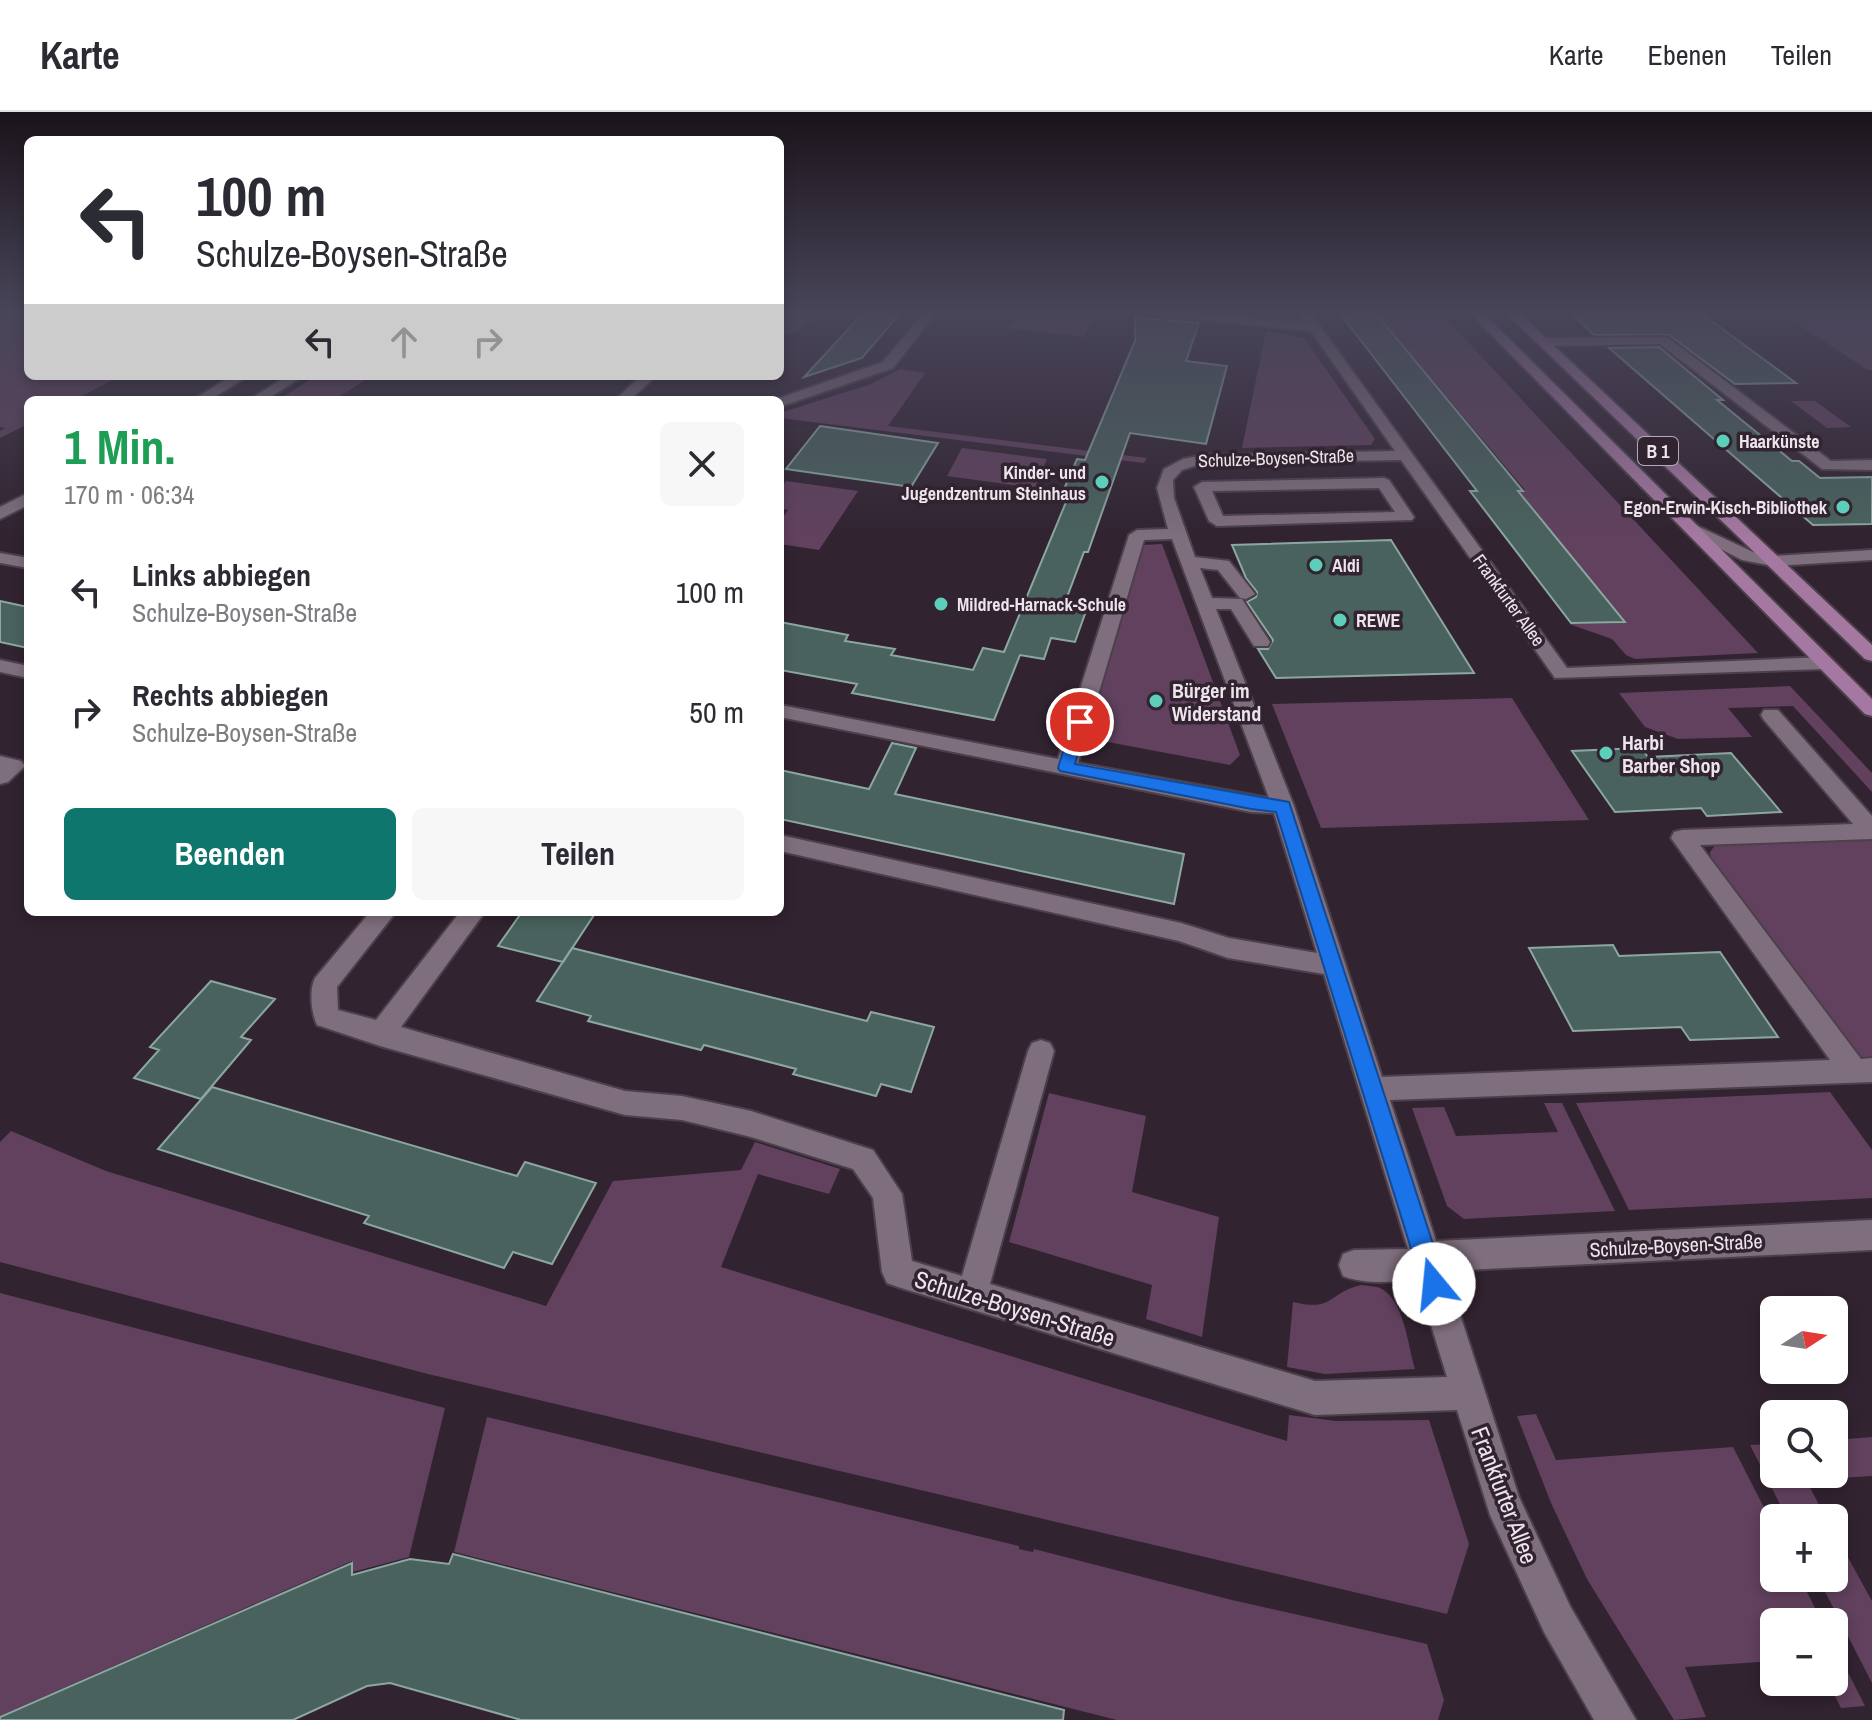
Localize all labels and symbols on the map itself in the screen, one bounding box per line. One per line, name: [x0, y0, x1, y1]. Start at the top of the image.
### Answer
place label: Haarkünste: [1739, 429, 1819, 454]
marker: Haarkünste: [1714, 432, 1732, 450]
road number: B 1: [1638, 437, 1678, 465]
street label: Schulze-Boysen-Straße: [1198, 443, 1354, 473]
place label: Kinder- und Jugendzentrum Steinhaus: [901, 460, 1086, 506]
marker: Kinder- und Jugendzentrum Steinhaus: [1093, 473, 1111, 491]
place label: Egon-Erwin-Kisch-Bibliothek: [1624, 495, 1828, 520]
marker: Egon-Erwin-Kisch-Bibliothek: [1834, 498, 1852, 516]
street label: Frankfurter Allee: [1467, 549, 1551, 651]
place label: Aldi: [1332, 553, 1360, 578]
marker: Aldi: [1307, 556, 1325, 574]
place label: Mildred-Harnack-Schule: [957, 592, 1126, 617]
marker: Mildred-Harnack-Schule: [932, 595, 950, 613]
place label: REWE: [1356, 608, 1400, 633]
marker: REWE: [1331, 611, 1349, 629]
place label: Bürger im Widerstand: [1172, 677, 1261, 727]
pin: [1046, 688, 1114, 756]
marker: Bürger im Widerstand: [1147, 692, 1165, 710]
place label: Harbi Barber Shop: [1622, 729, 1720, 779]
marker: Harbi Barber Shop: [1597, 744, 1615, 762]
street label: Schulze-Boysen-Straße: [1589, 1227, 1763, 1263]
position arrow: [1392, 1242, 1476, 1326]
street label: Schulze-Boysen-Straße: [911, 1262, 1119, 1354]
north arrow: [1760, 1296, 1848, 1384]
street label: Frankfurter Allee: [1464, 1422, 1546, 1568]

